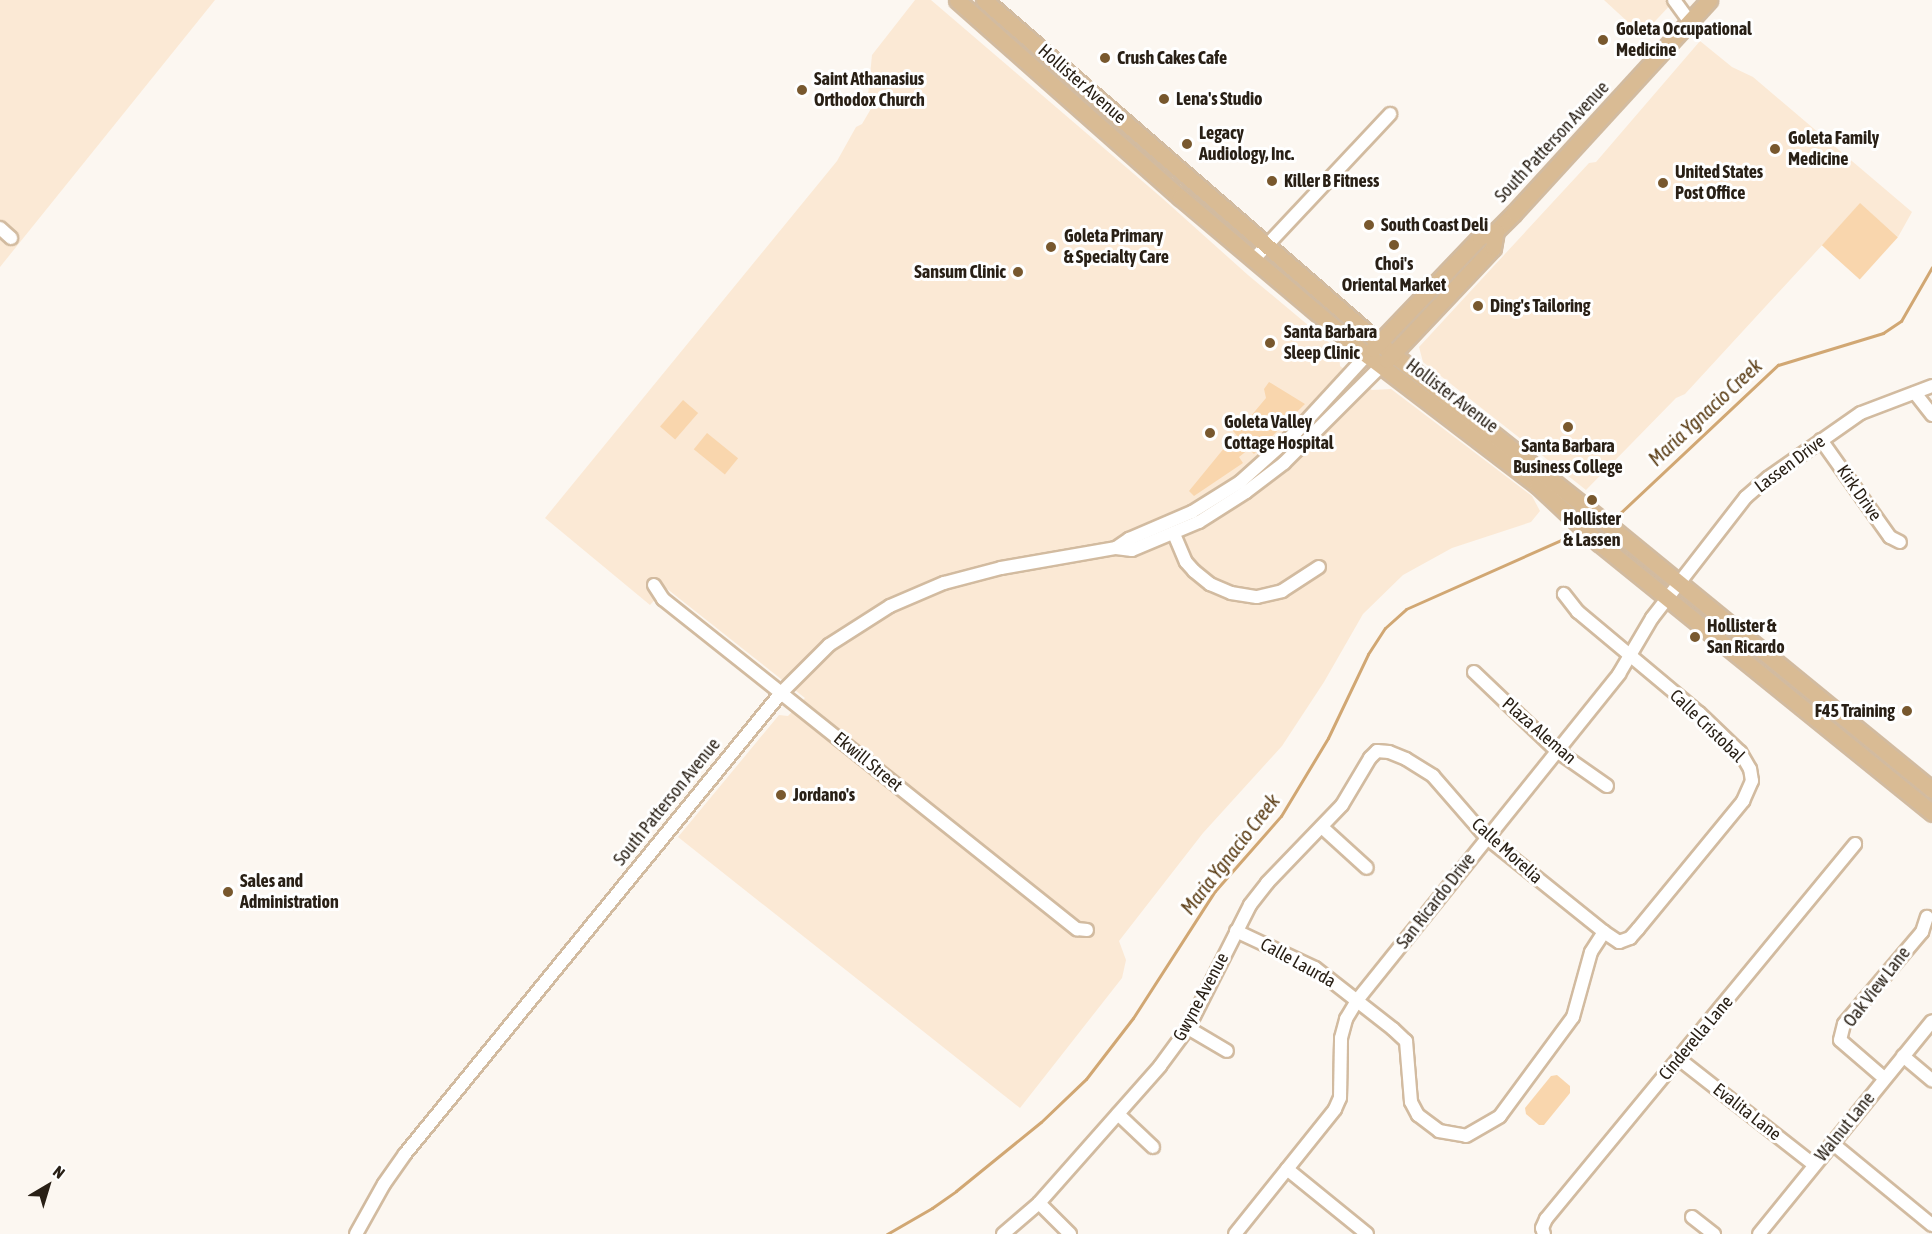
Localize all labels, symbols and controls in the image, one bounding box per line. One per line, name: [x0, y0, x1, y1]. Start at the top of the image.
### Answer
place label: Goleta Occupational Medicine: [1616, 19, 1752, 62]
marker: Goleta Occupational Medicine: [1594, 31, 1612, 49]
street label: Hollister Avenue: [1034, 40, 1130, 128]
place label: Crush Cakes Cafe: [1117, 47, 1227, 69]
marker: Crush Cakes Cafe: [1098, 51, 1112, 65]
place label: Saint Athanasius Orthodox Church: [814, 69, 925, 112]
street label: South Patterson Avenue: [1490, 77, 1614, 207]
marker: Saint Athanasius Orthodox Church: [795, 83, 809, 97]
place label: Lena's Studio: [1176, 88, 1263, 110]
marker: Lena's Studio: [1157, 92, 1171, 106]
place label: Legacy Audiology, Inc.: [1199, 123, 1294, 166]
place label: Goleta Family Medicine: [1788, 128, 1879, 170]
marker: Legacy Audiology, Inc.: [1180, 137, 1194, 151]
marker: Goleta Family Medicine: [1766, 140, 1784, 158]
place label: United States Post Office: [1675, 162, 1763, 204]
place label: Killer B Fitness: [1284, 170, 1379, 192]
marker: Killer B Fitness: [1265, 174, 1279, 188]
marker: United States Post Office: [1656, 176, 1670, 190]
place label: South Coast Deli: [1381, 214, 1488, 236]
marker: South Coast Deli: [1362, 218, 1376, 232]
place label: Goleta Primary & Specialty Care: [1064, 226, 1169, 268]
marker: Goleta Primary & Specialty Care: [1042, 238, 1060, 256]
marker: Choi's Oriental Market: [1387, 238, 1401, 252]
place label: Choi's Oriental Market: [1342, 254, 1446, 296]
place label: Sansum Clinic: [914, 261, 1006, 283]
marker: Sansum Clinic: [1011, 265, 1025, 279]
place label: Ding's Tailoring: [1490, 295, 1591, 317]
marker: Ding's Tailoring: [1471, 299, 1485, 313]
place label: Santa Barbara Sleep Clinic: [1284, 322, 1377, 364]
marker: Santa Barbara Sleep Clinic: [1261, 334, 1279, 352]
water label: Maria Ygnacio Creek: [1643, 353, 1767, 471]
street label: Hollister Avenue: [1402, 354, 1502, 438]
place label: Goleta Valley Cottage Hospital: [1224, 412, 1334, 454]
marker: Santa Barbara Business College: [1561, 420, 1575, 434]
marker: Goleta Valley Cottage Hospital: [1201, 424, 1219, 442]
street label: Lassen Drive: [1751, 431, 1829, 497]
place label: Santa Barbara Business College: [1513, 436, 1623, 478]
street label: Kirk Drive: [1832, 461, 1886, 525]
marker: Hollister & Lassen: [1585, 493, 1599, 507]
place label: Hollister & Lassen: [1563, 509, 1621, 552]
place label: Hollister & San Ricardo: [1707, 616, 1785, 658]
marker: Hollister & San Ricardo: [1688, 630, 1702, 644]
street label: Calle Cristobal: [1665, 685, 1749, 767]
street label: Plaza Aleman: [1498, 693, 1580, 769]
place label: F45 Training: [1815, 700, 1895, 722]
marker: F45 Training: [1900, 704, 1914, 718]
street label: Ekwill Street: [829, 728, 907, 796]
street label: South Patterson Avenue: [609, 734, 725, 870]
place label: Jordano's: [793, 784, 855, 806]
marker: Jordano's: [774, 788, 788, 802]
water label: Maria Ygnacio Creek: [1175, 789, 1285, 919]
street label: Calle Morelia: [1467, 814, 1547, 888]
street label: San Ricardo Drive: [1392, 849, 1480, 953]
place label: Sales and Administration: [240, 871, 339, 914]
marker: Sales and Administration: [221, 885, 235, 899]
street label: Calle Laurda: [1257, 934, 1339, 992]
street label: Oak View Lane: [1839, 943, 1915, 1031]
street label: Gwyne Avenue: [1169, 949, 1233, 1045]
street label: Cinderella Lane: [1654, 991, 1738, 1085]
street label: Evalita Lane: [1709, 1079, 1785, 1145]
street label: Walnut Lane: [1811, 1088, 1879, 1166]
north arrow: [18, 1156, 78, 1216]
text: N: [50, 1162, 68, 1182]

